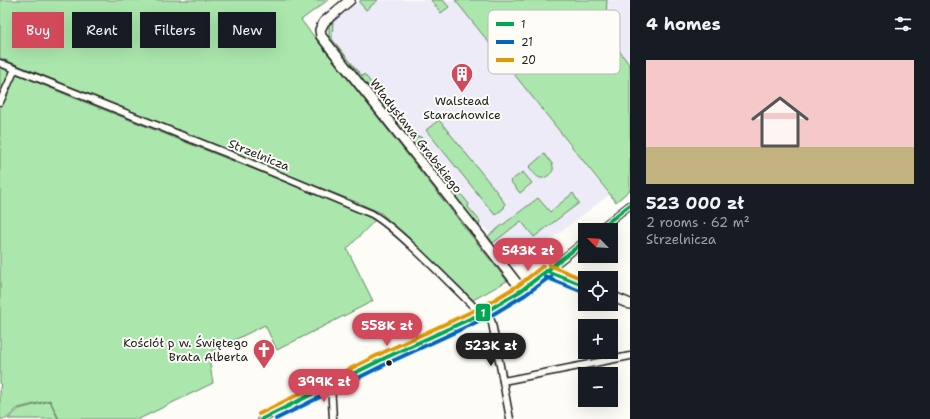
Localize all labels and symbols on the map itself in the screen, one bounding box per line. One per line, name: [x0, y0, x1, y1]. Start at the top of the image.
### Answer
legend: [488, 10, 620, 74]
text: 1: [521, 17, 526, 32]
text: 21: [521, 35, 533, 50]
text: 20: [521, 53, 536, 68]
building icon: Walstead Starachowice: [449, 61, 475, 94]
street label: Władysława Grabskiego: [366, 75, 466, 197]
place label: Walstead Starachowice: [423, 93, 501, 123]
street label: Strzelnicza: [226, 135, 293, 175]
north arrow: [578, 223, 618, 263]
pin: 543K zł: [491, 238, 565, 272]
line badge: 1: [475, 303, 491, 322]
text: 1: [480, 306, 486, 321]
pin: 558K zł: [350, 313, 424, 347]
pin: 523K zł: [454, 333, 528, 367]
place label: Kościół p w. Świętego Brata Alberta: [123, 335, 249, 365]
church icon: Kościół p w. Świętego Brata Alberta: [251, 337, 277, 370]
unlabelled marker: [384, 358, 394, 368]
pin: 399K zł: [287, 369, 361, 403]

